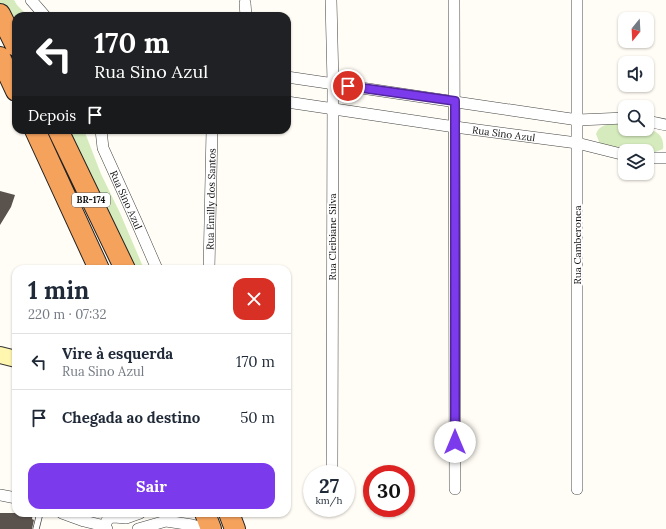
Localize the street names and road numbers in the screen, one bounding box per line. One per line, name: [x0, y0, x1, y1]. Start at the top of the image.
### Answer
street label: Rua Sino Azul: [471, 123, 536, 144]
street label: Rua Emilly dos Santos: [203, 148, 219, 250]
street label: Rua Sino Azul: [107, 168, 145, 232]
road number: BR-174: [72, 193, 110, 207]
street label: Rua Cleibiane Silva: [326, 193, 339, 281]
street label: Rua Camberonea: [571, 205, 584, 285]

